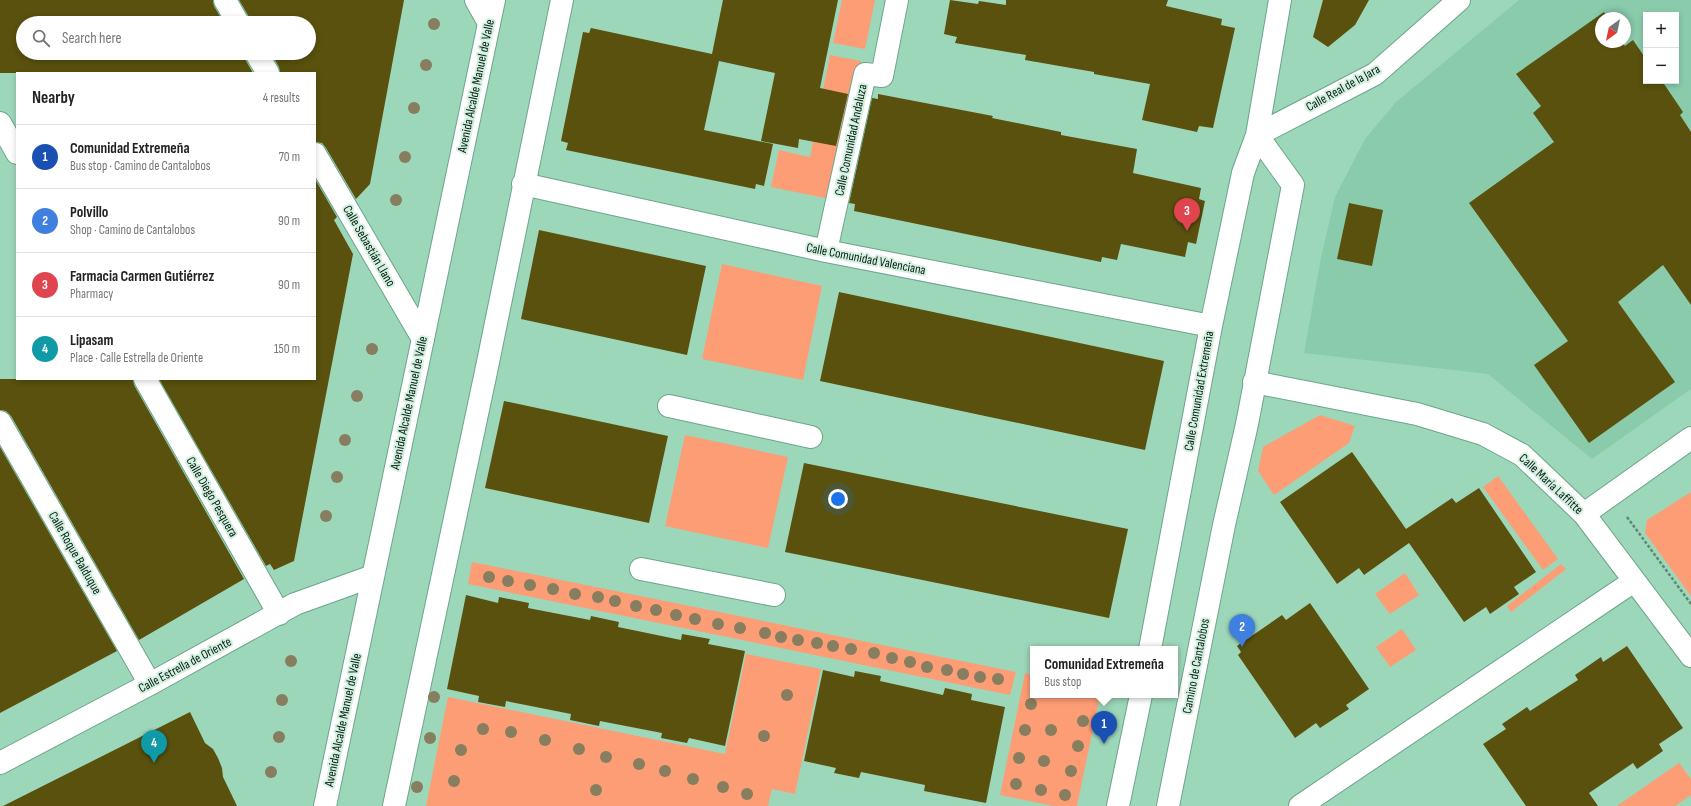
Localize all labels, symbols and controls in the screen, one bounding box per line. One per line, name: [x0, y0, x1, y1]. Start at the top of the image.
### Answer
north arrow: [1595, 12, 1631, 48]
map controls: [1643, 12, 1679, 84]
button: +: [1643, 12, 1679, 48]
search box: [16, 16, 316, 60]
street label: Avenida Alcalde Manuel de Valle: [454, 18, 498, 155]
icon: search: [30, 27, 52, 49]
text: Search here: [62, 29, 122, 48]
button: −: [1643, 48, 1679, 84]
street label: Calle Real de la Jara: [1303, 61, 1383, 115]
street label: Calle Comunidad Andaluza: [831, 83, 871, 197]
text: Nearby: [32, 88, 75, 108]
text: 4 results: [263, 90, 300, 106]
text: Comunidad Extremeña: [70, 139, 190, 158]
text: 1: [42, 149, 48, 165]
text: 70 m: [279, 149, 300, 165]
text: Bus stop · Camino de Cantalobos: [70, 158, 211, 174]
pin: 3: [1174, 198, 1200, 231]
street label: Calle Sebastián Llano: [339, 202, 399, 290]
text: Polvillo: [70, 203, 108, 222]
text: 2: [42, 213, 48, 229]
text: 90 m: [278, 213, 300, 229]
text: Shop · Camino de Cantalobos: [70, 222, 195, 238]
street label: Calle Comunidad Valenciana: [805, 240, 927, 278]
text: Farmacia Carmen Gutiérrez: [70, 267, 214, 286]
text: 3: [42, 277, 48, 293]
text: 90 m: [278, 277, 300, 293]
text: Pharmacy: [70, 286, 113, 302]
street label: Calle Comunidad Extremeña: [1181, 330, 1217, 452]
text: Lipasam: [70, 331, 113, 350]
street label: Avenida Alcalde Manuel de Valle: [387, 335, 431, 472]
text: 4: [42, 341, 48, 357]
text: 150 m: [274, 341, 300, 357]
text: Place · Calle Estrella de Oriente: [70, 350, 203, 366]
street label: Calle María Laffitte: [1516, 450, 1586, 518]
street label: Calle Diego Pesquera: [183, 454, 241, 540]
your location: [828, 489, 848, 509]
street label: Calle Roque Balduque: [45, 509, 105, 597]
pin: 2: [1229, 614, 1255, 647]
street label: Camino de Cantalobos: [1179, 617, 1213, 715]
street label: Calle Estrella de Oriente: [136, 634, 234, 696]
popup: [1030, 646, 1178, 698]
street label: Avenida Alcalde Manuel de Valle: [321, 652, 365, 789]
text: Comunidad Extremeña: [1044, 655, 1164, 674]
text: Bus stop: [1044, 674, 1081, 690]
pin: 1: [1091, 711, 1117, 744]
pin: 4: [141, 730, 167, 763]

